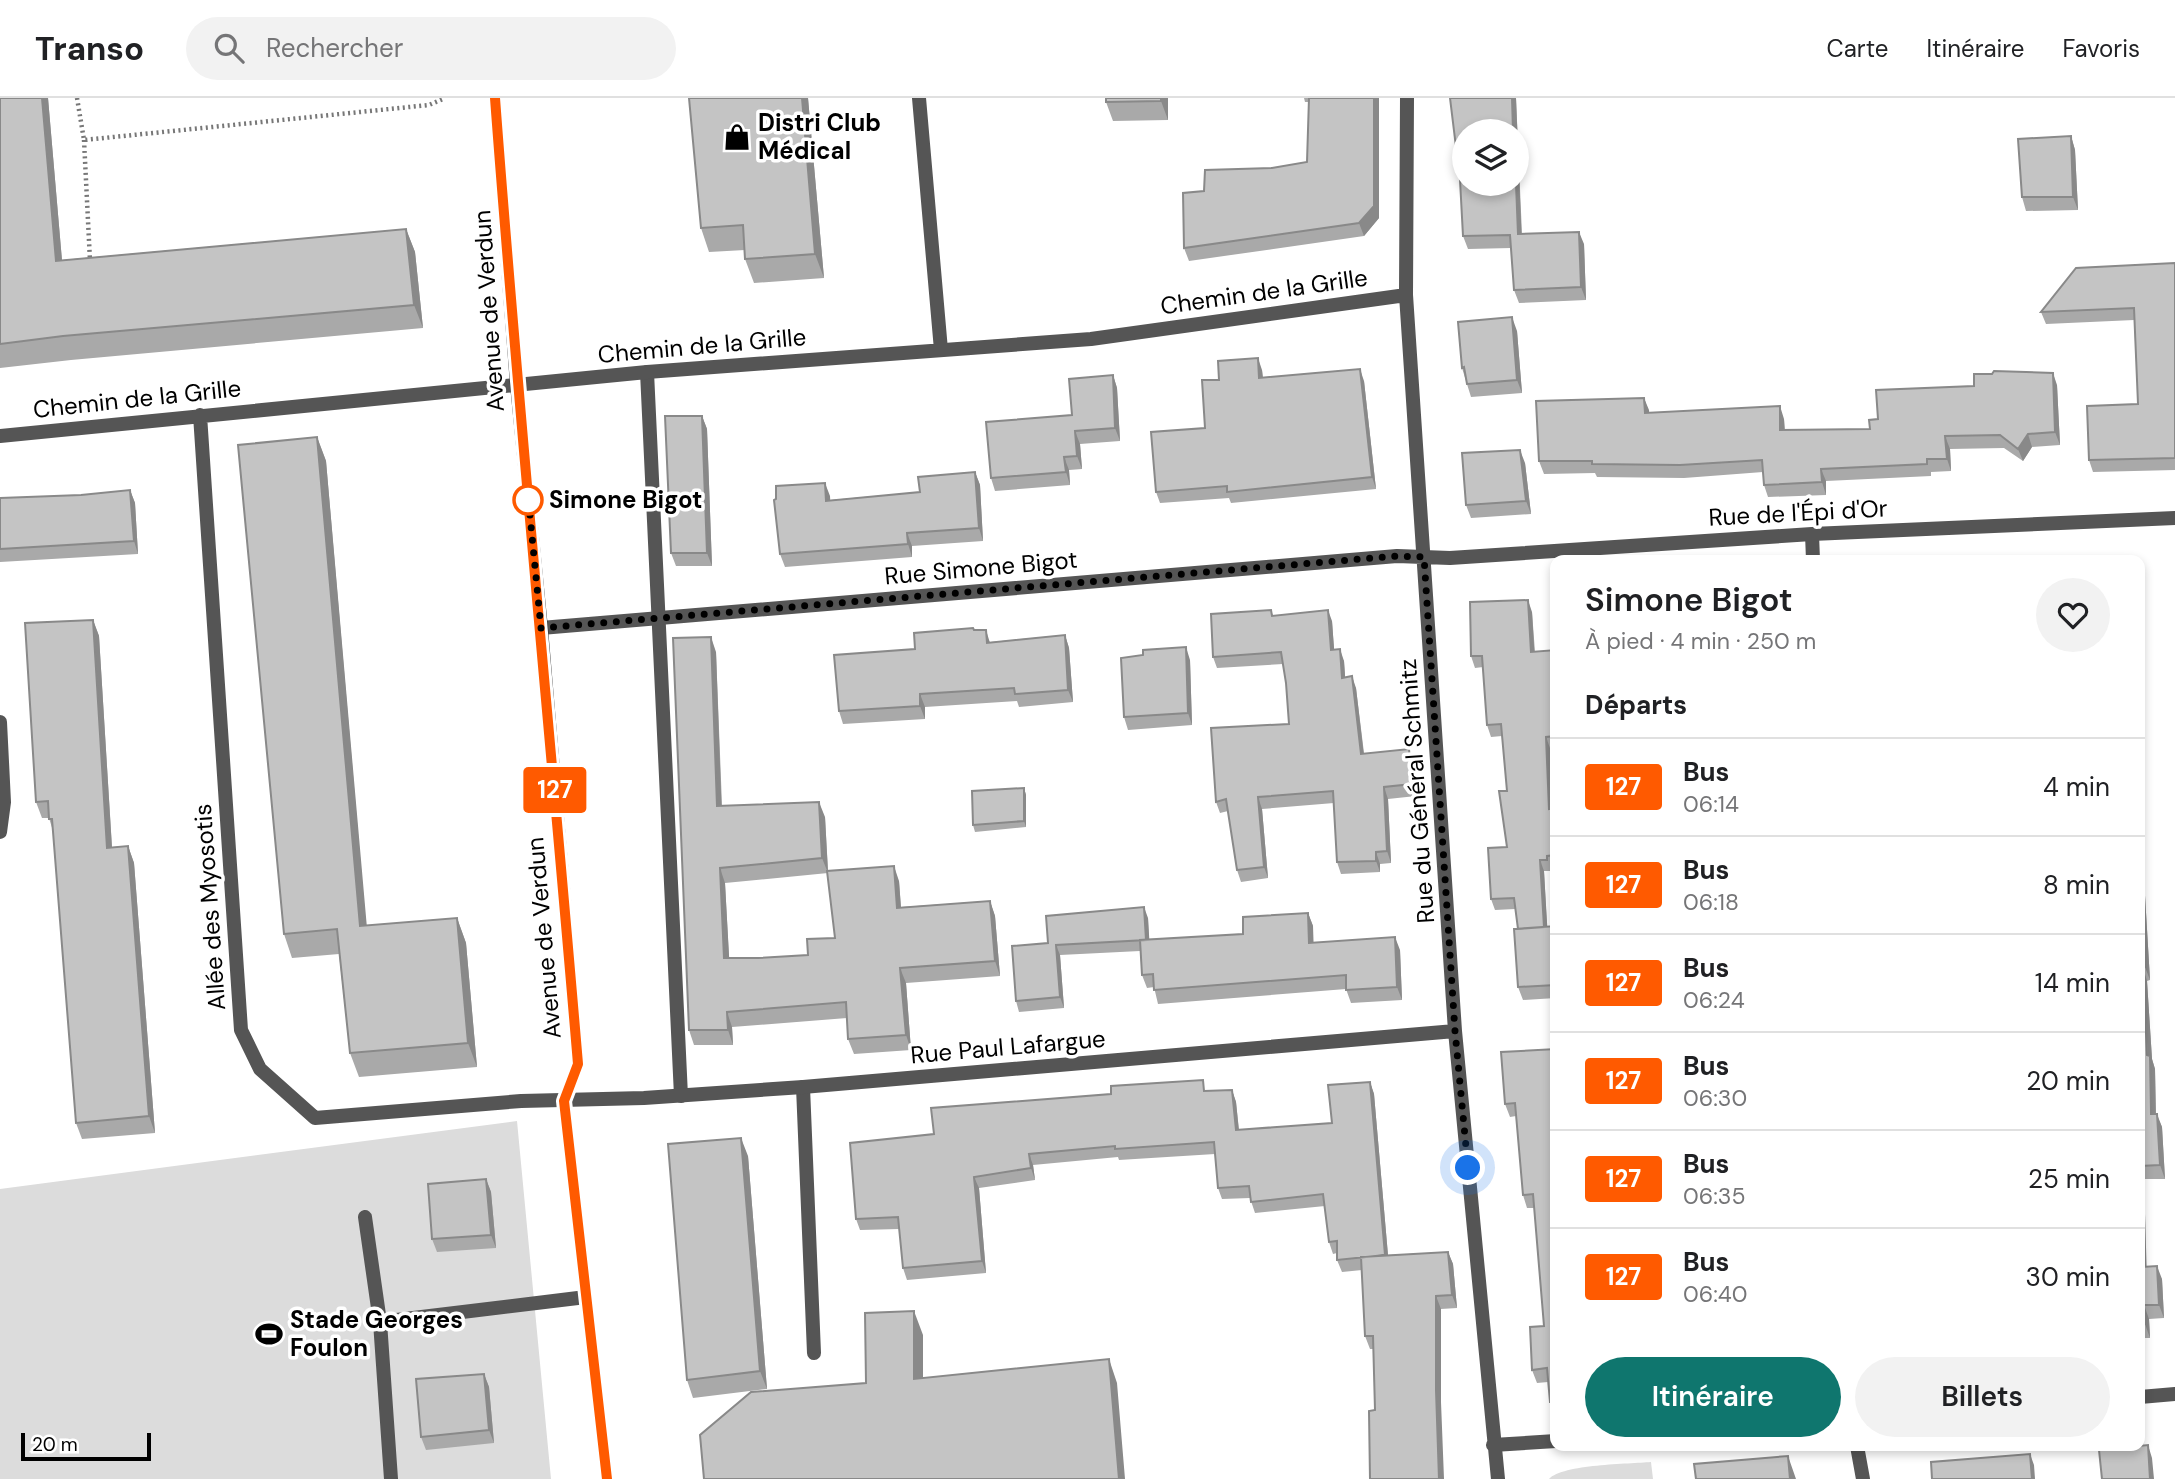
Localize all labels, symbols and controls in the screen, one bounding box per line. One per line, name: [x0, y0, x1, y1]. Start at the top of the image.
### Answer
search box: [186, 17, 676, 80]
text: Transo: [35, 27, 144, 70]
icon: search: [210, 29, 248, 67]
text: Rechercher: [266, 31, 403, 65]
text: Carte: [1827, 33, 1888, 64]
text: Itinéraire: [1926, 33, 2024, 64]
text: Favoris: [2062, 33, 2140, 64]
place label: Distri Club Médical: [758, 107, 881, 166]
map controls: [1452, 119, 1529, 196]
button: layers: [1452, 119, 1529, 196]
shop icon: Distri Club Médical: [722, 122, 752, 152]
street label: Avenue de Verdun: [466, 209, 511, 413]
street label: Chemin de la Grille: [1158, 262, 1370, 321]
street label: Chemin de la Grille: [597, 321, 807, 370]
street label: Chemin de la Grille: [31, 372, 242, 425]
place label: Simone Bigot: [549, 484, 702, 515]
marker: Simone Bigot: [513, 485, 543, 515]
street label: Rue de l'Épi d'Or: [1708, 492, 1888, 533]
street label: Rue Simone Bigot: [883, 544, 1079, 591]
text: Simone Bigot: [1585, 578, 1793, 621]
button: heart: [2036, 578, 2110, 652]
text: À pied · 4 min · 250 m: [1585, 626, 1816, 656]
street label: Rue du Général Schmitz: [1392, 658, 1441, 924]
text: Départs: [1585, 688, 1687, 722]
text: Bus: [1683, 755, 1729, 789]
line badge: 127: [515, 767, 595, 813]
text: 4 min: [2043, 770, 2110, 804]
text: 127: [1606, 771, 1641, 802]
text: 127: [537, 774, 573, 805]
text: 06:14: [1683, 789, 1739, 819]
street label: Allée des Myosotis: [187, 803, 232, 1011]
street label: Avenue de Verdun: [519, 836, 568, 1040]
text: Bus: [1683, 853, 1729, 887]
text: 8 min: [2043, 868, 2110, 902]
text: 127: [1606, 869, 1641, 900]
text: 06:18: [1683, 887, 1739, 917]
text: Bus: [1683, 951, 1729, 985]
text: 14 min: [2035, 966, 2110, 1000]
text: 127: [1606, 967, 1641, 998]
text: 06:24: [1683, 985, 1745, 1015]
street label: Rue Paul Lafargue: [909, 1023, 1107, 1070]
text: Bus: [1683, 1049, 1729, 1083]
text: 20 min: [2026, 1064, 2110, 1098]
text: 127: [1606, 1065, 1641, 1096]
text: 06:30: [1683, 1083, 1747, 1113]
text: Bus: [1683, 1147, 1729, 1181]
your location: [1450, 1150, 1485, 1185]
text: 25 min: [2028, 1162, 2110, 1196]
text: 127: [1606, 1163, 1641, 1194]
text: 06:35: [1683, 1181, 1745, 1211]
text: Bus: [1683, 1245, 1729, 1279]
text: 30 min: [2026, 1260, 2110, 1294]
text: 127: [1606, 1261, 1641, 1292]
text: 06:40: [1683, 1279, 1748, 1309]
place label: Stade Georges Foulon: [290, 1304, 463, 1363]
sports icon: Stade Georges Foulon: [254, 1319, 284, 1349]
button: Itinéraire: [1585, 1357, 1841, 1437]
button: Billets: [1855, 1357, 2110, 1437]
scale bar: [21, 1430, 150, 1462]
text: 20 m: [32, 1432, 78, 1457]

